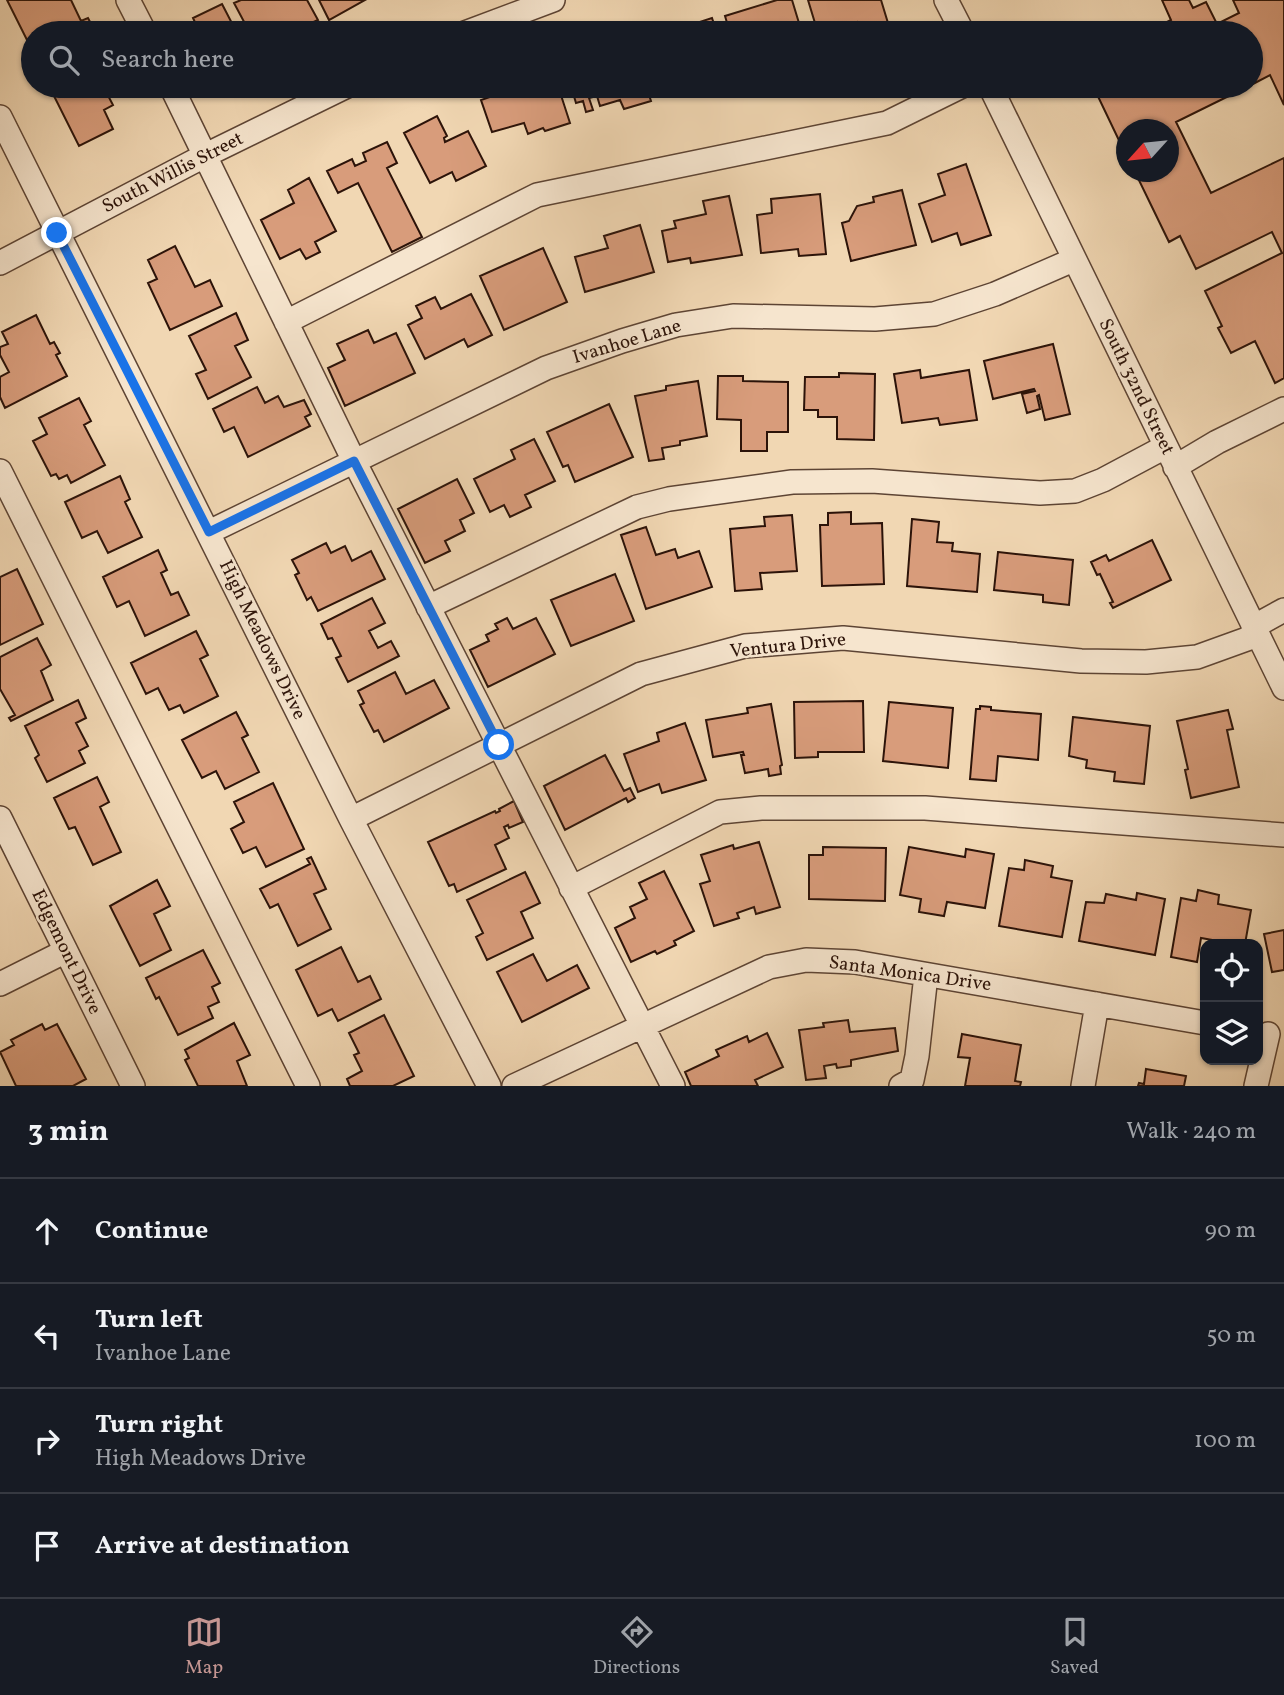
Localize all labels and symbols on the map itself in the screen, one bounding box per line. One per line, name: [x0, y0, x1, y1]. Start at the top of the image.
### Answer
north arrow: [1116, 119, 1179, 182]
street label: South Willis Street: [98, 126, 248, 220]
route end: [41, 217, 72, 248]
street label: Ivanhoe Lane: [570, 313, 684, 371]
street label: South 32nd Street: [1092, 314, 1180, 460]
street label: High Meadows Drive: [212, 556, 312, 724]
street label: Ventura Drive: [729, 627, 847, 665]
route start: [483, 729, 514, 760]
street label: Edgemont Drive: [25, 885, 107, 1019]
street label: Santa Monica Drive: [827, 950, 993, 998]

